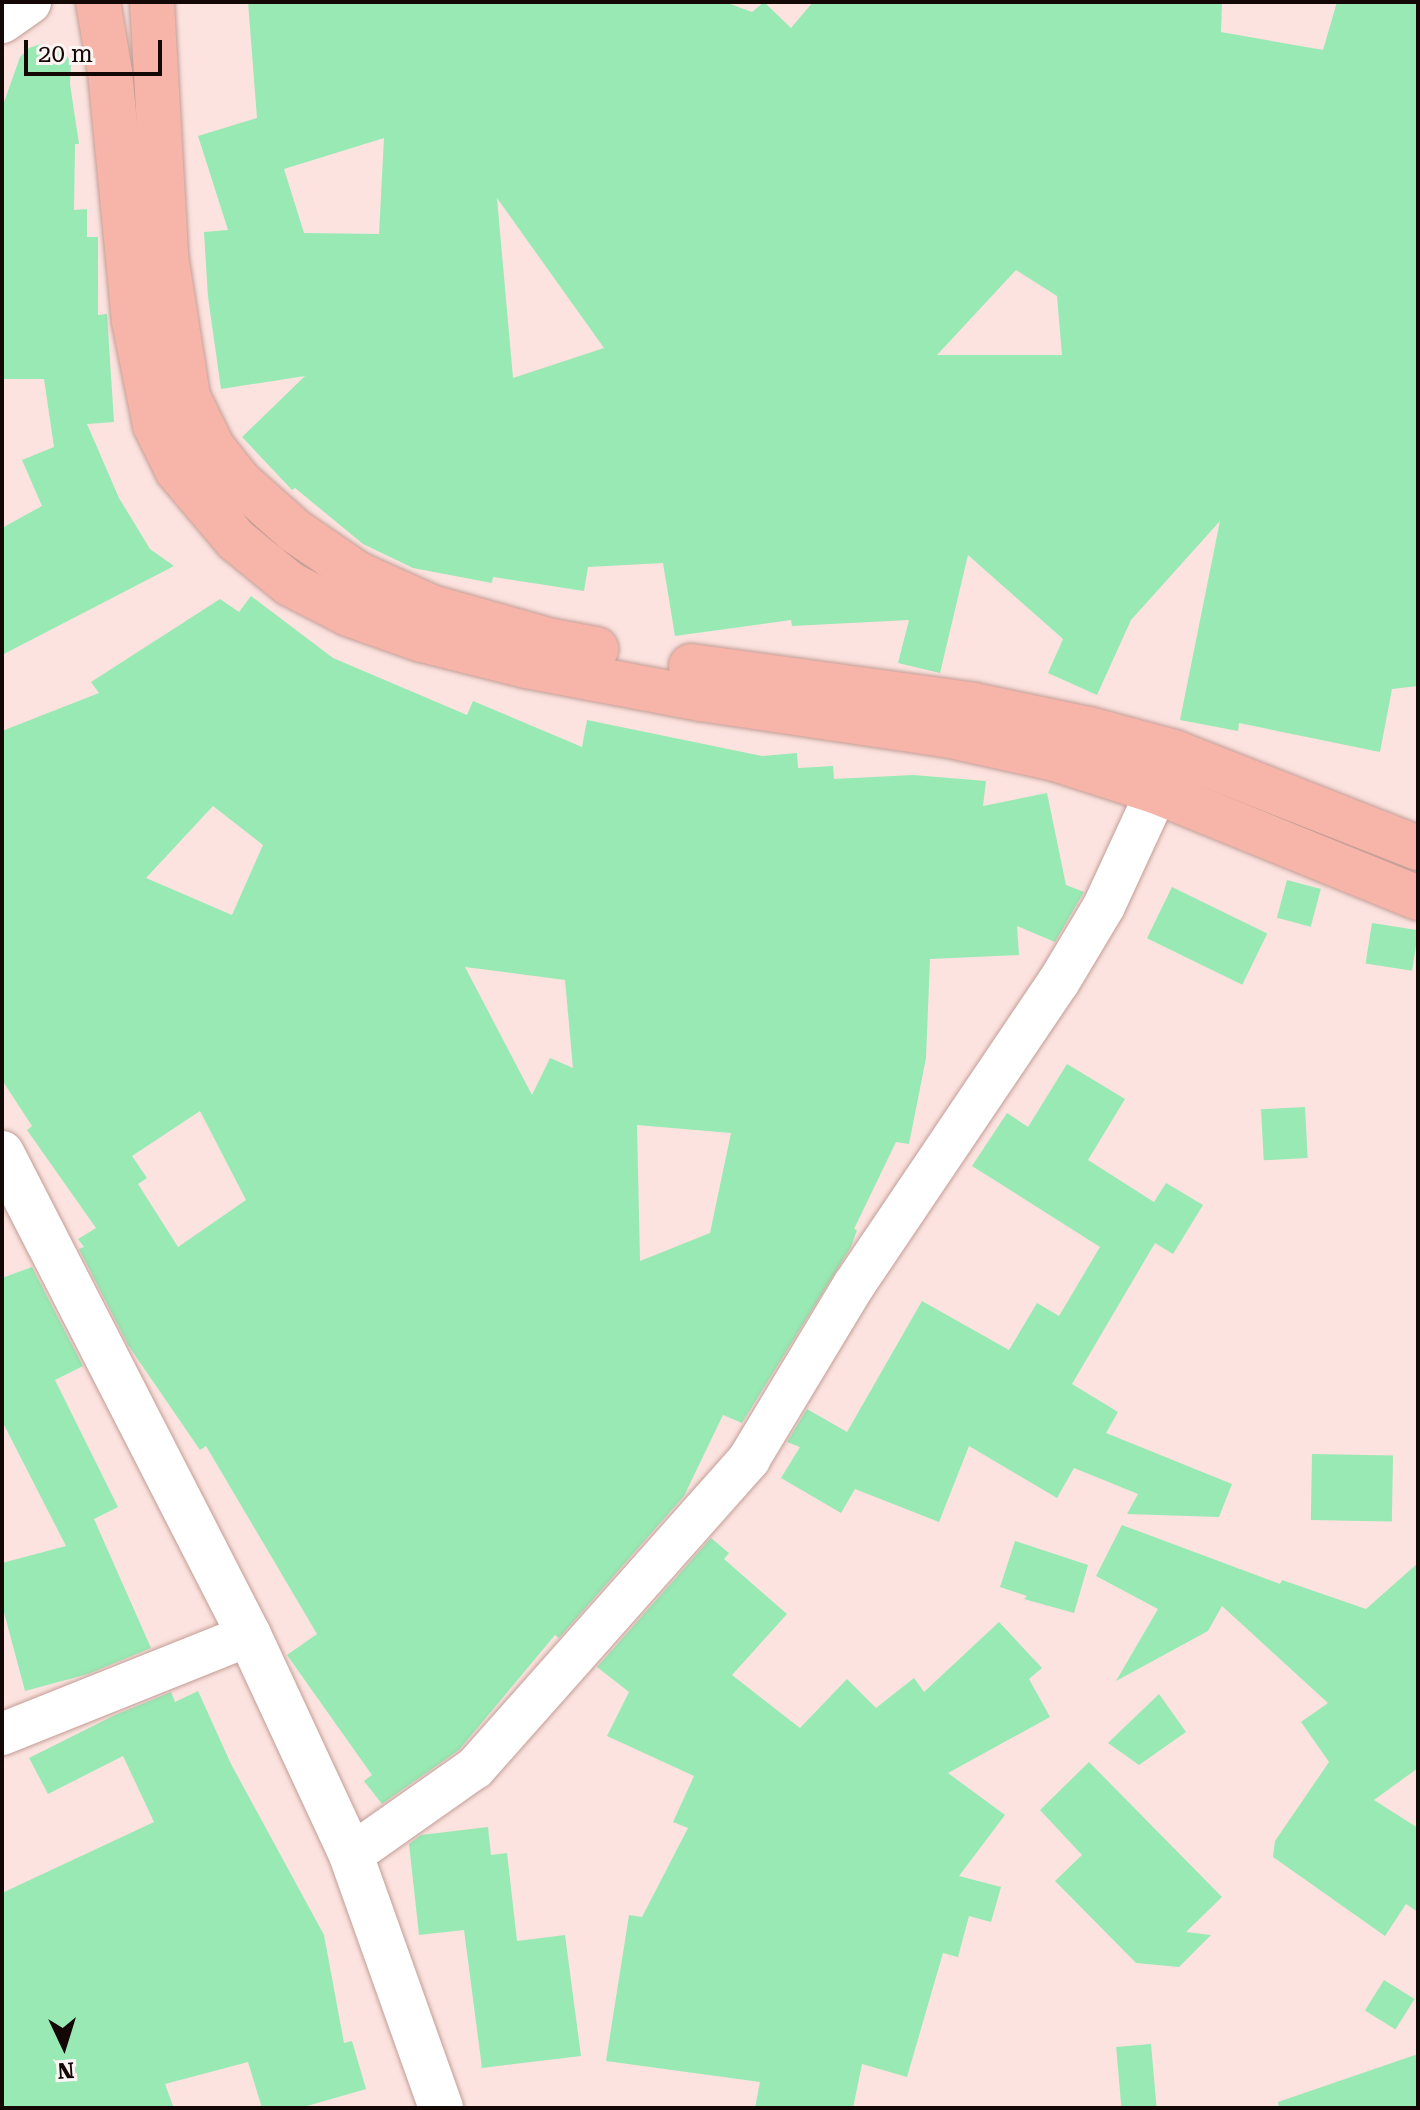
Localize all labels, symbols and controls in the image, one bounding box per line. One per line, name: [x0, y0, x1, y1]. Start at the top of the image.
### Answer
scale bar: [28, 24, 166, 74]
text: 20 m: [38, 40, 93, 68]
north arrow: [24, 2006, 104, 2086]
text: N: [56, 2057, 75, 2084]

